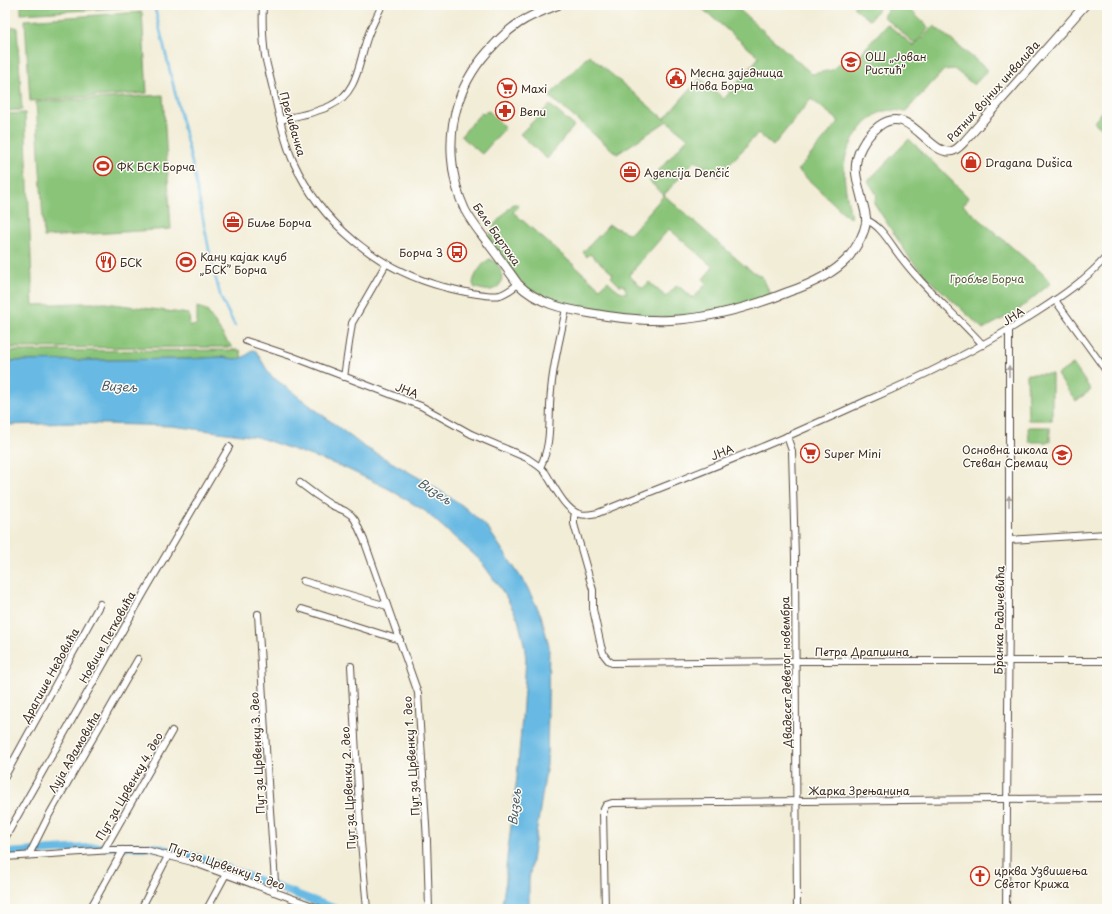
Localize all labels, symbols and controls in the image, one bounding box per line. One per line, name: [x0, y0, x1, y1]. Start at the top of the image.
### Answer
street label: Ратних војних инвалида: [943, 36, 1043, 146]
place label: ОШ „Јован Ристић”: [865, 48, 927, 78]
school or university icon: ОШ „Јован Ристић”: [840, 51, 862, 73]
place label: Месна заједница Нова Борча: [690, 64, 783, 94]
public building icon: Месна заједница Нова Борча: [665, 67, 687, 89]
supermarket icon: Maxi: [496, 77, 518, 99]
place label: Maxi: [521, 80, 547, 97]
street label: Преливачка: [276, 90, 310, 158]
pharmacy icon: Benu: [494, 100, 516, 122]
place label: Benu: [519, 103, 546, 120]
shop icon: Dragana Dušica: [960, 151, 982, 173]
place label: Dragana Dušica: [985, 154, 1072, 171]
sports icon: ФК БСК Борча: [92, 155, 114, 177]
place label: ФК БСК Борча: [117, 158, 196, 175]
office icon: Agencija Denčić: [619, 161, 641, 183]
place label: Agencija Denčić: [644, 164, 730, 181]
street label: Беле Бартока: [469, 199, 525, 269]
office icon: Биље Борча: [222, 211, 244, 233]
place label: Биље Борча: [247, 214, 312, 231]
bus stop icon: Борча 3: [446, 241, 468, 263]
place label: Борча 3: [399, 244, 443, 261]
place label: Кану кајак клуб „БСК” Борча: [200, 248, 287, 278]
restaurant icon: БСК: [95, 251, 117, 273]
sports icon: Кану кајак клуб „БСК” Борча: [175, 251, 197, 273]
place label: БСК: [120, 254, 142, 271]
park label: Гробље Борча: [950, 270, 1024, 287]
street label: ЈНА: [998, 302, 1028, 330]
one-way arrow: [1006, 364, 1012, 377]
water label: Визељ: [100, 376, 139, 396]
street label: ЈНА: [393, 378, 422, 402]
street label: ЈНА: [708, 439, 737, 464]
place label: Основна школа Стеван Сремац: [962, 441, 1048, 471]
supermarket icon: Super Mini: [799, 442, 821, 464]
school or university icon: Основна школа Стеван Сремац: [1051, 444, 1073, 466]
place label: Super Mini: [824, 445, 881, 462]
water label: Визељ: [415, 473, 456, 509]
one-way arrow: [1006, 494, 1012, 507]
street label: Бранка Радичевића: [990, 565, 1008, 675]
street label: Новице Петковића: [75, 588, 139, 686]
street label: Двадесет деветог новембра: [776, 596, 796, 749]
street label: Драгише Недовића: [16, 625, 83, 726]
street label: Петра Драпшина: [815, 643, 909, 660]
street label: Пут за Црвенку 3. део: [245, 692, 269, 814]
street label: Пут за Црвенку 1. део: [398, 696, 424, 816]
street label: Луја Адамовића: [44, 708, 104, 796]
street label: Пут за Црвенку 2. део: [336, 726, 360, 850]
street label: Пут за Црвенку 4. део: [91, 729, 167, 843]
street label: Жарка Зрењанина: [808, 782, 910, 799]
water label: Визељ: [503, 787, 525, 826]
street label: Пут за Црвенку 5. део: [167, 838, 287, 894]
place label: црква Узвишења Светог Крижа: [994, 862, 1088, 892]
church icon: црква Узвишења Светог Крижа: [969, 865, 991, 887]

